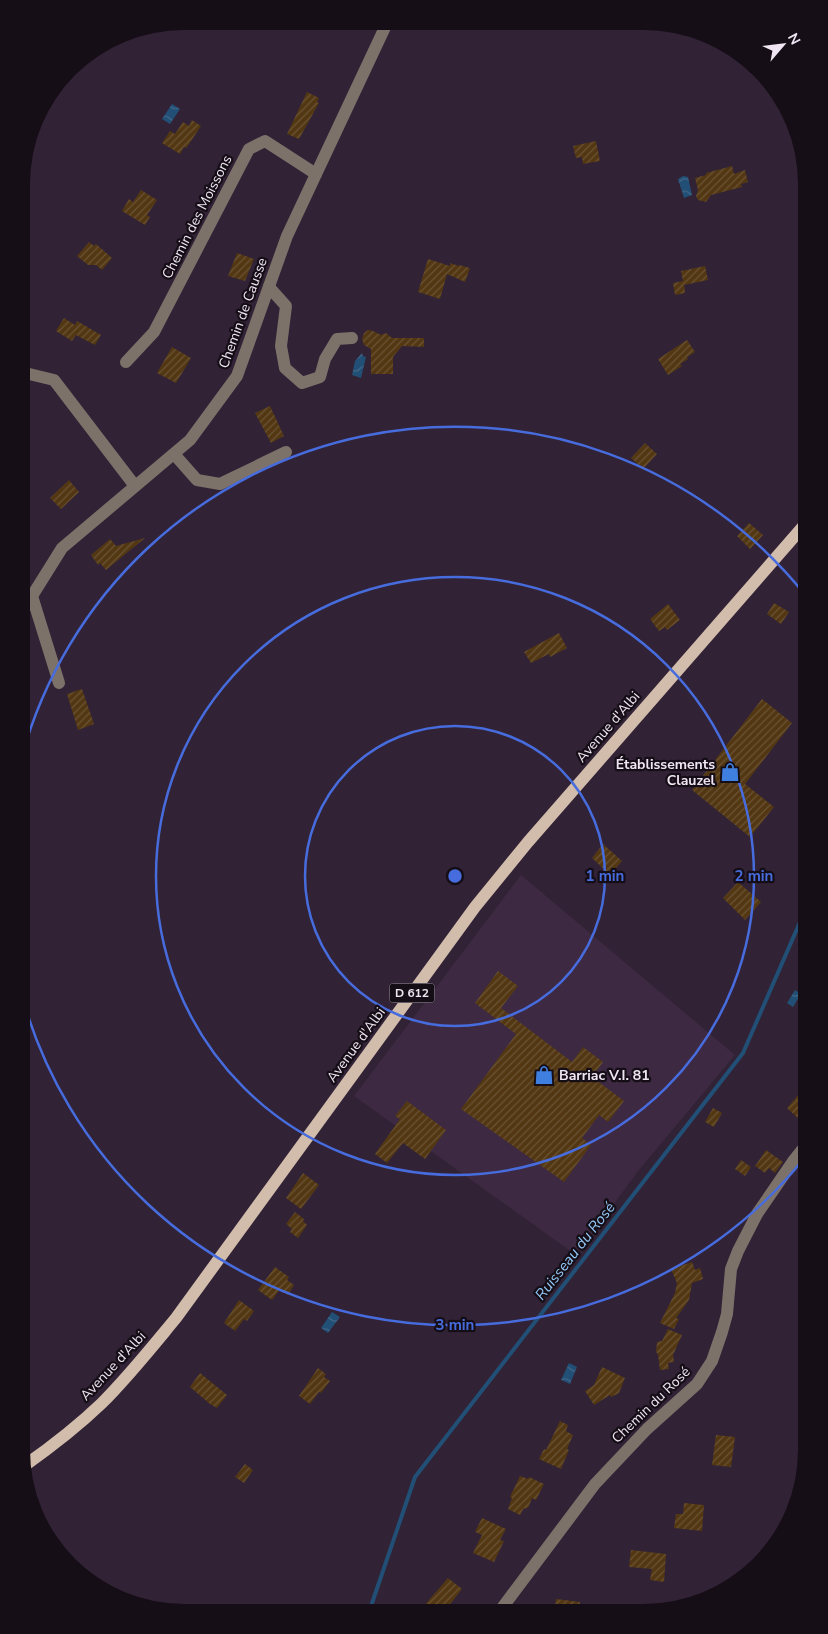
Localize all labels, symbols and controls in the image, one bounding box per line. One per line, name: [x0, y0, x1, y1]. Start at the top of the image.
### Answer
north arrow: [758, 20, 808, 70]
text: N: [783, 30, 805, 48]
street label: Chemin des Moissons: [158, 152, 237, 282]
street label: Chemin de Causse: [214, 255, 272, 371]
street label: Avenue d'Albi: [572, 687, 644, 767]
place label: Établissements Clauzel: [616, 755, 716, 790]
shop icon: Établissements Clauzel: [719, 761, 741, 783]
text: 1 min: [586, 866, 624, 886]
text: 2 min: [735, 866, 773, 886]
centre of rings: [446, 867, 464, 885]
road number: D 612: [390, 984, 434, 1002]
street label: Avenue d'Albi: [322, 1004, 390, 1086]
shop icon: Barriac V.I. 81: [533, 1064, 555, 1086]
place label: Barriac V.I. 81: [559, 1066, 650, 1085]
water label: Ruisseau du Rosé: [530, 1198, 620, 1304]
text: 3 min: [436, 1315, 474, 1335]
street label: Avenue d'Albi: [76, 1327, 150, 1405]
street label: Chemin du Rosé: [608, 1363, 694, 1447]

